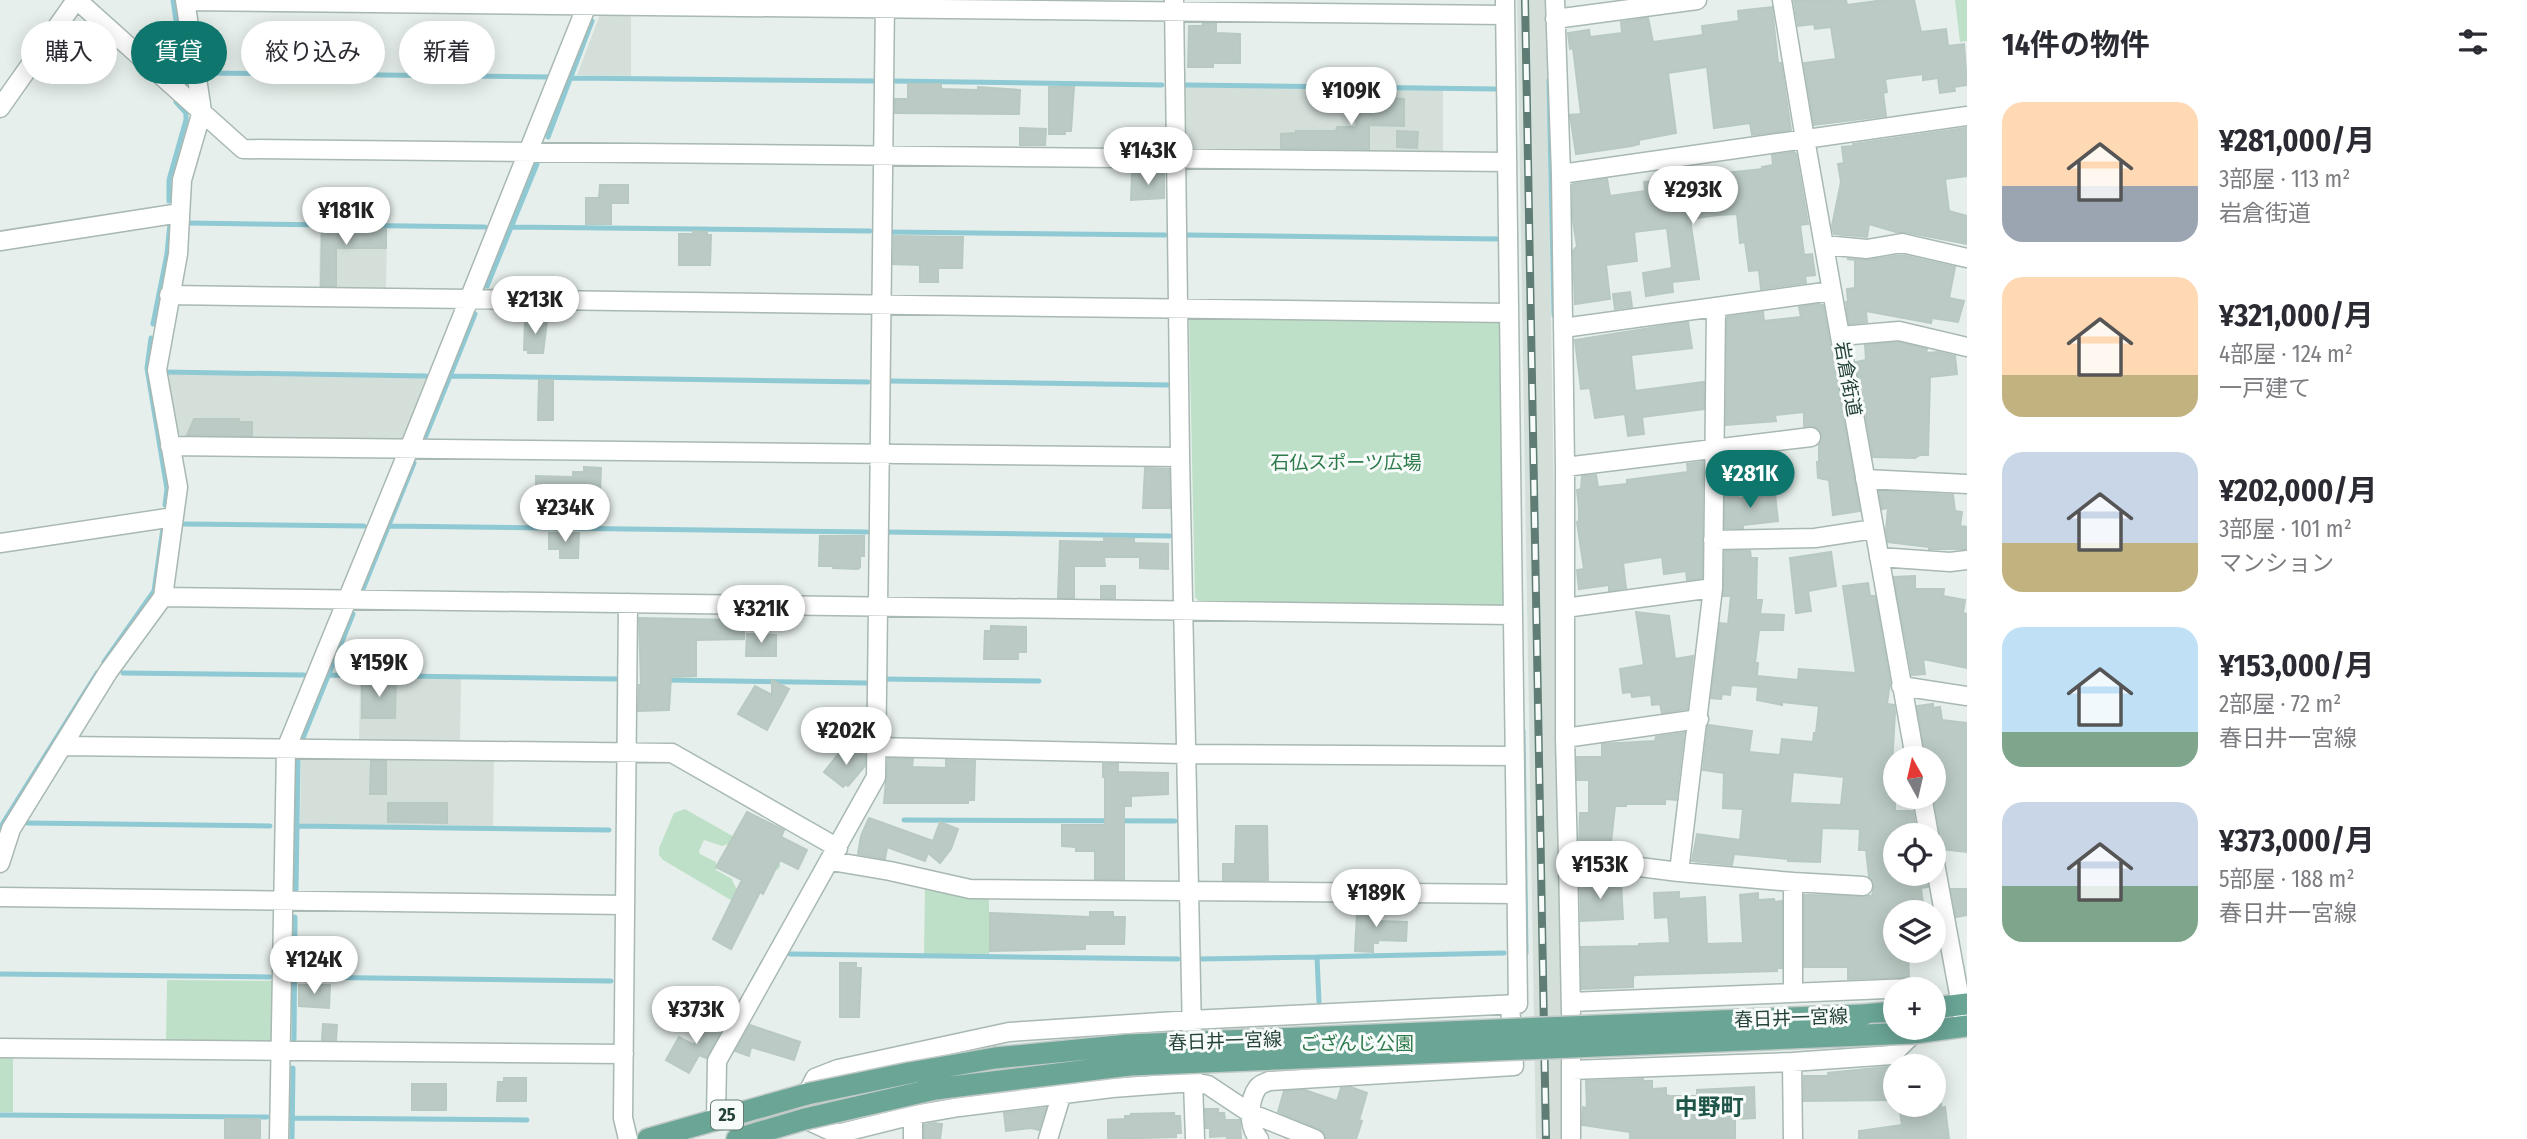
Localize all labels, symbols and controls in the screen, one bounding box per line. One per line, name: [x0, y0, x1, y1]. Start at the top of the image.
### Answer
chip: 購入: [21, 21, 117, 84]
chip: 賃貸: [131, 21, 227, 84]
chip: 絞り込み: [241, 21, 385, 84]
chip: 新着: [399, 21, 495, 84]
icon: filters: [2454, 23, 2492, 61]
text: 14件の物件: [2002, 27, 2150, 63]
pin: ¥109K: [1302, 68, 1400, 127]
text: ¥109K: [1322, 76, 1380, 104]
text: ¥281,000/月: [2219, 123, 2375, 159]
pin: ¥143K: [1099, 128, 1197, 187]
icon: home: [2058, 130, 2142, 214]
text: ¥143K: [1120, 136, 1176, 164]
text: 3部屋 · 113 m²: [2219, 165, 2350, 193]
pin: ¥293K: [1644, 166, 1742, 226]
text: ¥293K: [1664, 175, 1722, 203]
pin: ¥181K: [297, 188, 395, 247]
text: ¥181K: [318, 196, 374, 224]
text: 岩倉街道: [2219, 199, 2311, 227]
pin: ¥213K: [486, 276, 584, 336]
text: ¥213K: [507, 285, 563, 313]
text: ¥321,000/月: [2219, 298, 2374, 334]
icon: home: [2058, 305, 2142, 389]
street label: 岩倉街道: [1830, 340, 1866, 418]
text: 4部屋 · 124 m²: [2219, 340, 2353, 368]
text: 一戸建て: [2219, 374, 2311, 402]
pin: ¥281K: [1701, 450, 1799, 510]
park label: 石仏スポーツ広場: [1270, 451, 1422, 474]
text: ¥281K: [1722, 459, 1778, 487]
text: ¥202,000/月: [2219, 473, 2378, 509]
icon: home: [2058, 480, 2142, 564]
pin: ¥234K: [516, 484, 614, 544]
text: ¥234K: [536, 493, 594, 521]
text: 3部屋 · 101 m²: [2219, 515, 2352, 543]
text: マンション: [2219, 549, 2334, 577]
pin: ¥321K: [712, 586, 810, 645]
text: ¥321K: [733, 594, 789, 622]
pin: ¥159K: [330, 640, 428, 699]
text: ¥159K: [350, 648, 408, 676]
text: ¥153,000/月: [2219, 648, 2375, 684]
icon: home: [2058, 655, 2142, 739]
text: 2部屋 · 72 m²: [2219, 690, 2341, 718]
pin: ¥202K: [797, 708, 895, 767]
text: ¥202K: [817, 716, 875, 744]
text: 春日井一宮線: [2219, 724, 2357, 752]
north arrow: [1883, 746, 1946, 808]
map controls: [1883, 746, 1946, 1117]
button: locate: [1883, 823, 1946, 886]
text: ¥373,000/月: [2219, 823, 2375, 859]
icon: home: [2058, 830, 2142, 914]
pin: ¥153K: [1551, 842, 1649, 901]
text: ¥153K: [1572, 850, 1628, 878]
text: 5部屋 · 188 m²: [2219, 865, 2355, 893]
pin: ¥189K: [1327, 870, 1425, 929]
text: ¥189K: [1347, 878, 1405, 906]
text: 春日井一宮線: [2219, 899, 2357, 927]
button: layers: [1883, 900, 1946, 963]
pin: ¥124K: [265, 936, 363, 996]
text: ¥124K: [286, 945, 342, 973]
button: +: [1883, 977, 1946, 1040]
pin: ¥373K: [647, 986, 745, 1046]
text: ¥373K: [668, 995, 724, 1023]
street label: 春日井一宮線: [1734, 1005, 1848, 1031]
street label: 春日井一宮線: [1168, 1028, 1282, 1054]
park label: ござんじ公園: [1300, 1032, 1414, 1055]
button: −: [1883, 1054, 1946, 1117]
district label: 中野町: [1675, 1093, 1744, 1121]
road number: 25: [711, 1100, 743, 1130]

